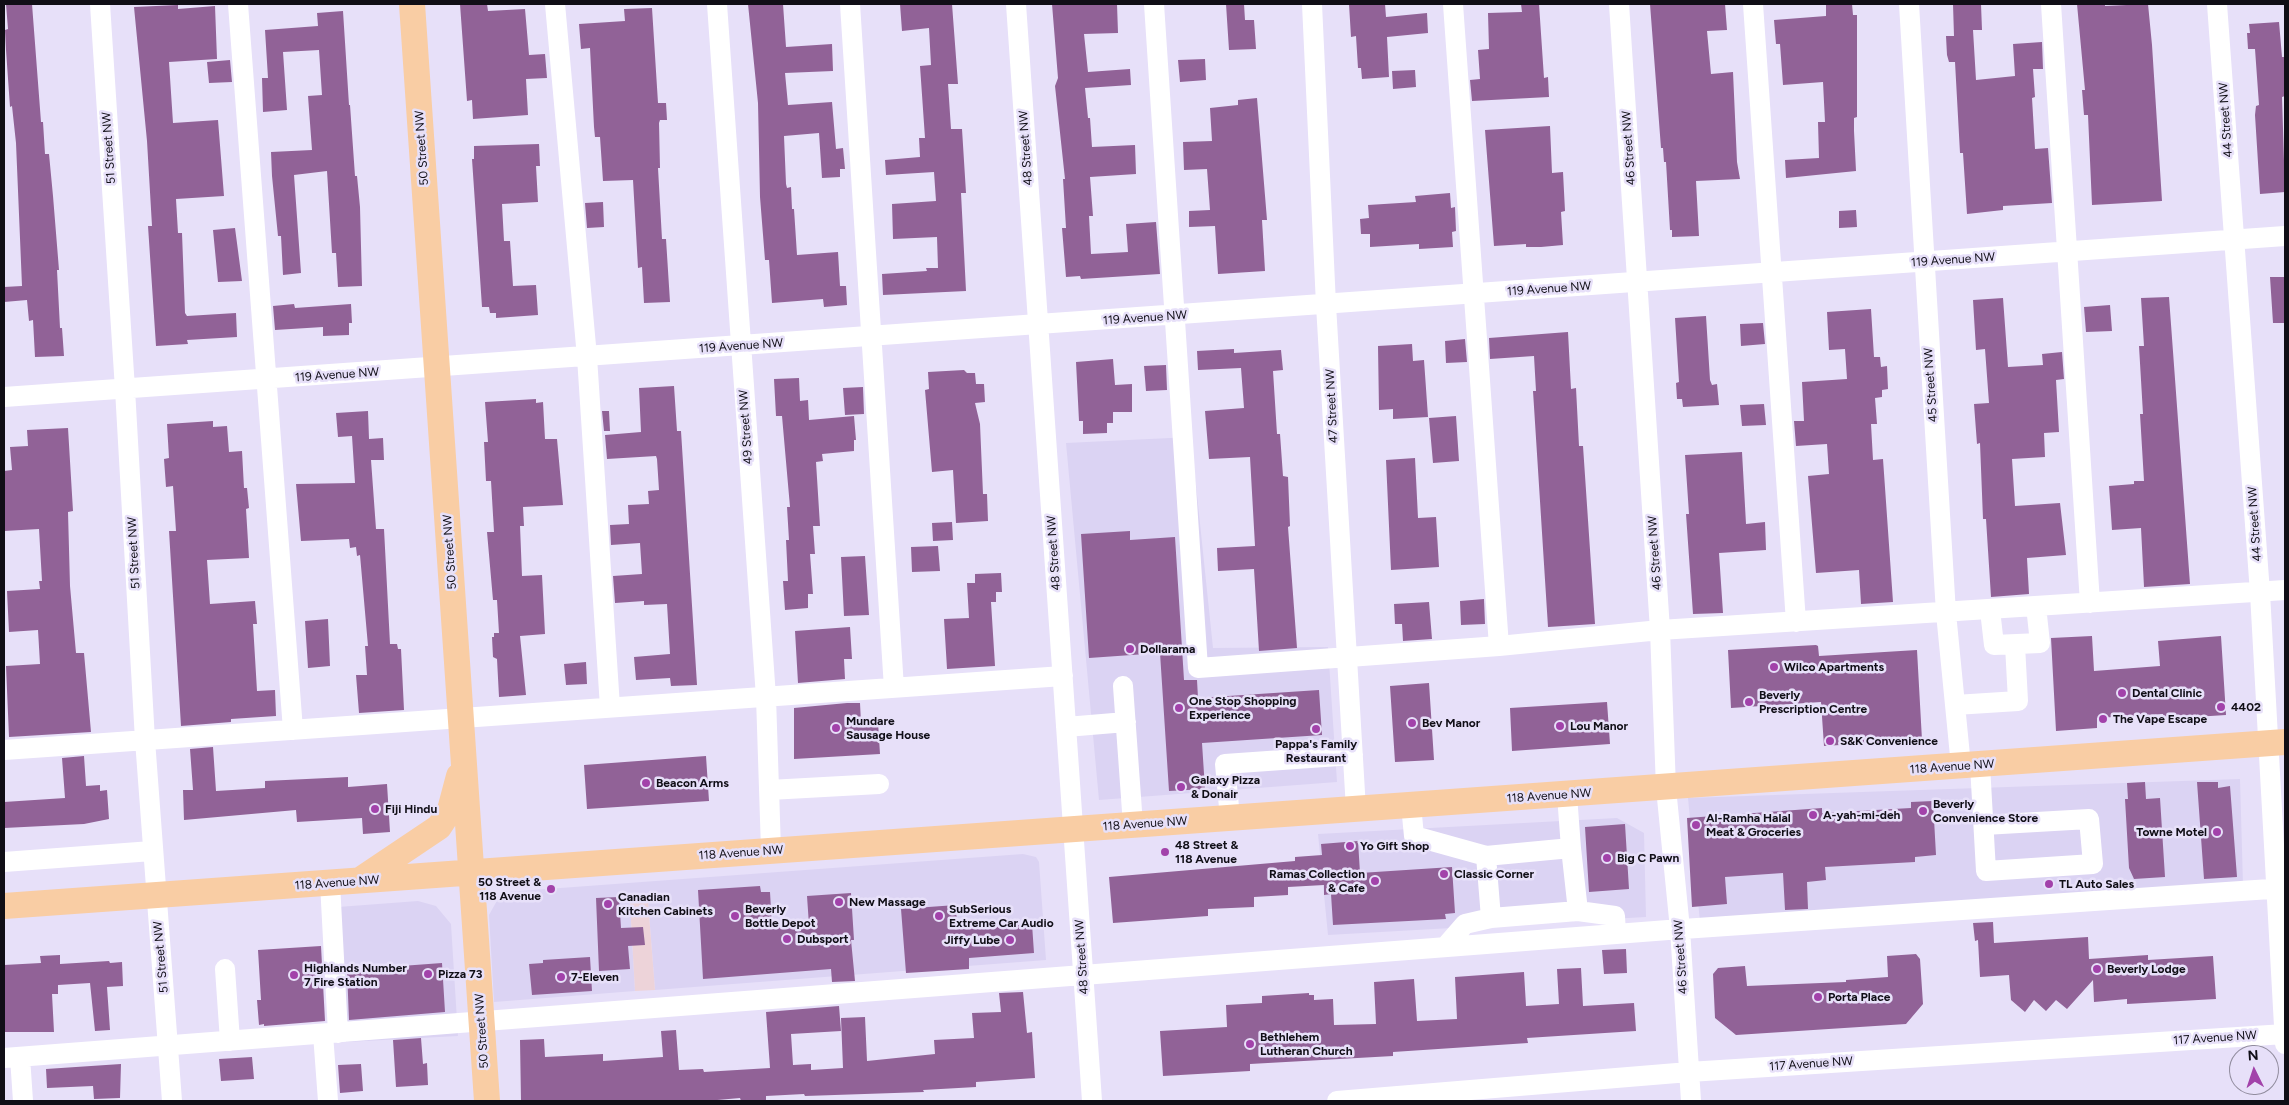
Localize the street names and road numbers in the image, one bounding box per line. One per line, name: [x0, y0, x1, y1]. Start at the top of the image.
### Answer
street label: 44 Street NW: [2216, 82, 2236, 158]
street label: 50 Street NW: [412, 110, 432, 186]
street label: 48 Street NW: [1016, 110, 1036, 186]
street label: 46 Street NW: [1619, 110, 1639, 186]
street label: 51 Street NW: [99, 111, 119, 185]
street label: 119 Avenue NW: [1911, 250, 1995, 270]
street label: 119 Avenue NW: [1507, 279, 1591, 299]
street label: 119 Avenue NW: [1103, 308, 1187, 328]
street label: 119 Avenue NW: [699, 336, 783, 356]
street label: 45 Street NW: [1921, 347, 1941, 423]
street label: 119 Avenue NW: [295, 365, 379, 385]
street label: 47 Street NW: [1323, 369, 1341, 443]
street label: 49 Street NW: [736, 389, 756, 465]
street label: 44 Street NW: [2245, 486, 2265, 562]
street label: 50 Street NW: [440, 514, 460, 590]
street label: 48 Street NW: [1044, 515, 1064, 591]
street label: 46 Street NW: [1645, 515, 1665, 591]
street label: 51 Street NW: [125, 517, 143, 589]
street label: 118 Avenue NW: [1909, 757, 1995, 777]
street label: 118 Avenue NW: [1506, 786, 1592, 806]
street label: 118 Avenue NW: [1102, 814, 1188, 834]
street label: 118 Avenue NW: [698, 843, 784, 863]
street label: 118 Avenue NW: [294, 873, 380, 893]
street label: 48 Street NW: [1072, 919, 1092, 995]
street label: 46 Street NW: [1671, 919, 1691, 995]
street label: 51 Street NW: [151, 920, 171, 994]
street label: 50 Street NW: [472, 993, 492, 1069]
street label: 117 Avenue NW: [2173, 1028, 2257, 1048]
street label: 117 Avenue NW: [1769, 1054, 1853, 1074]

